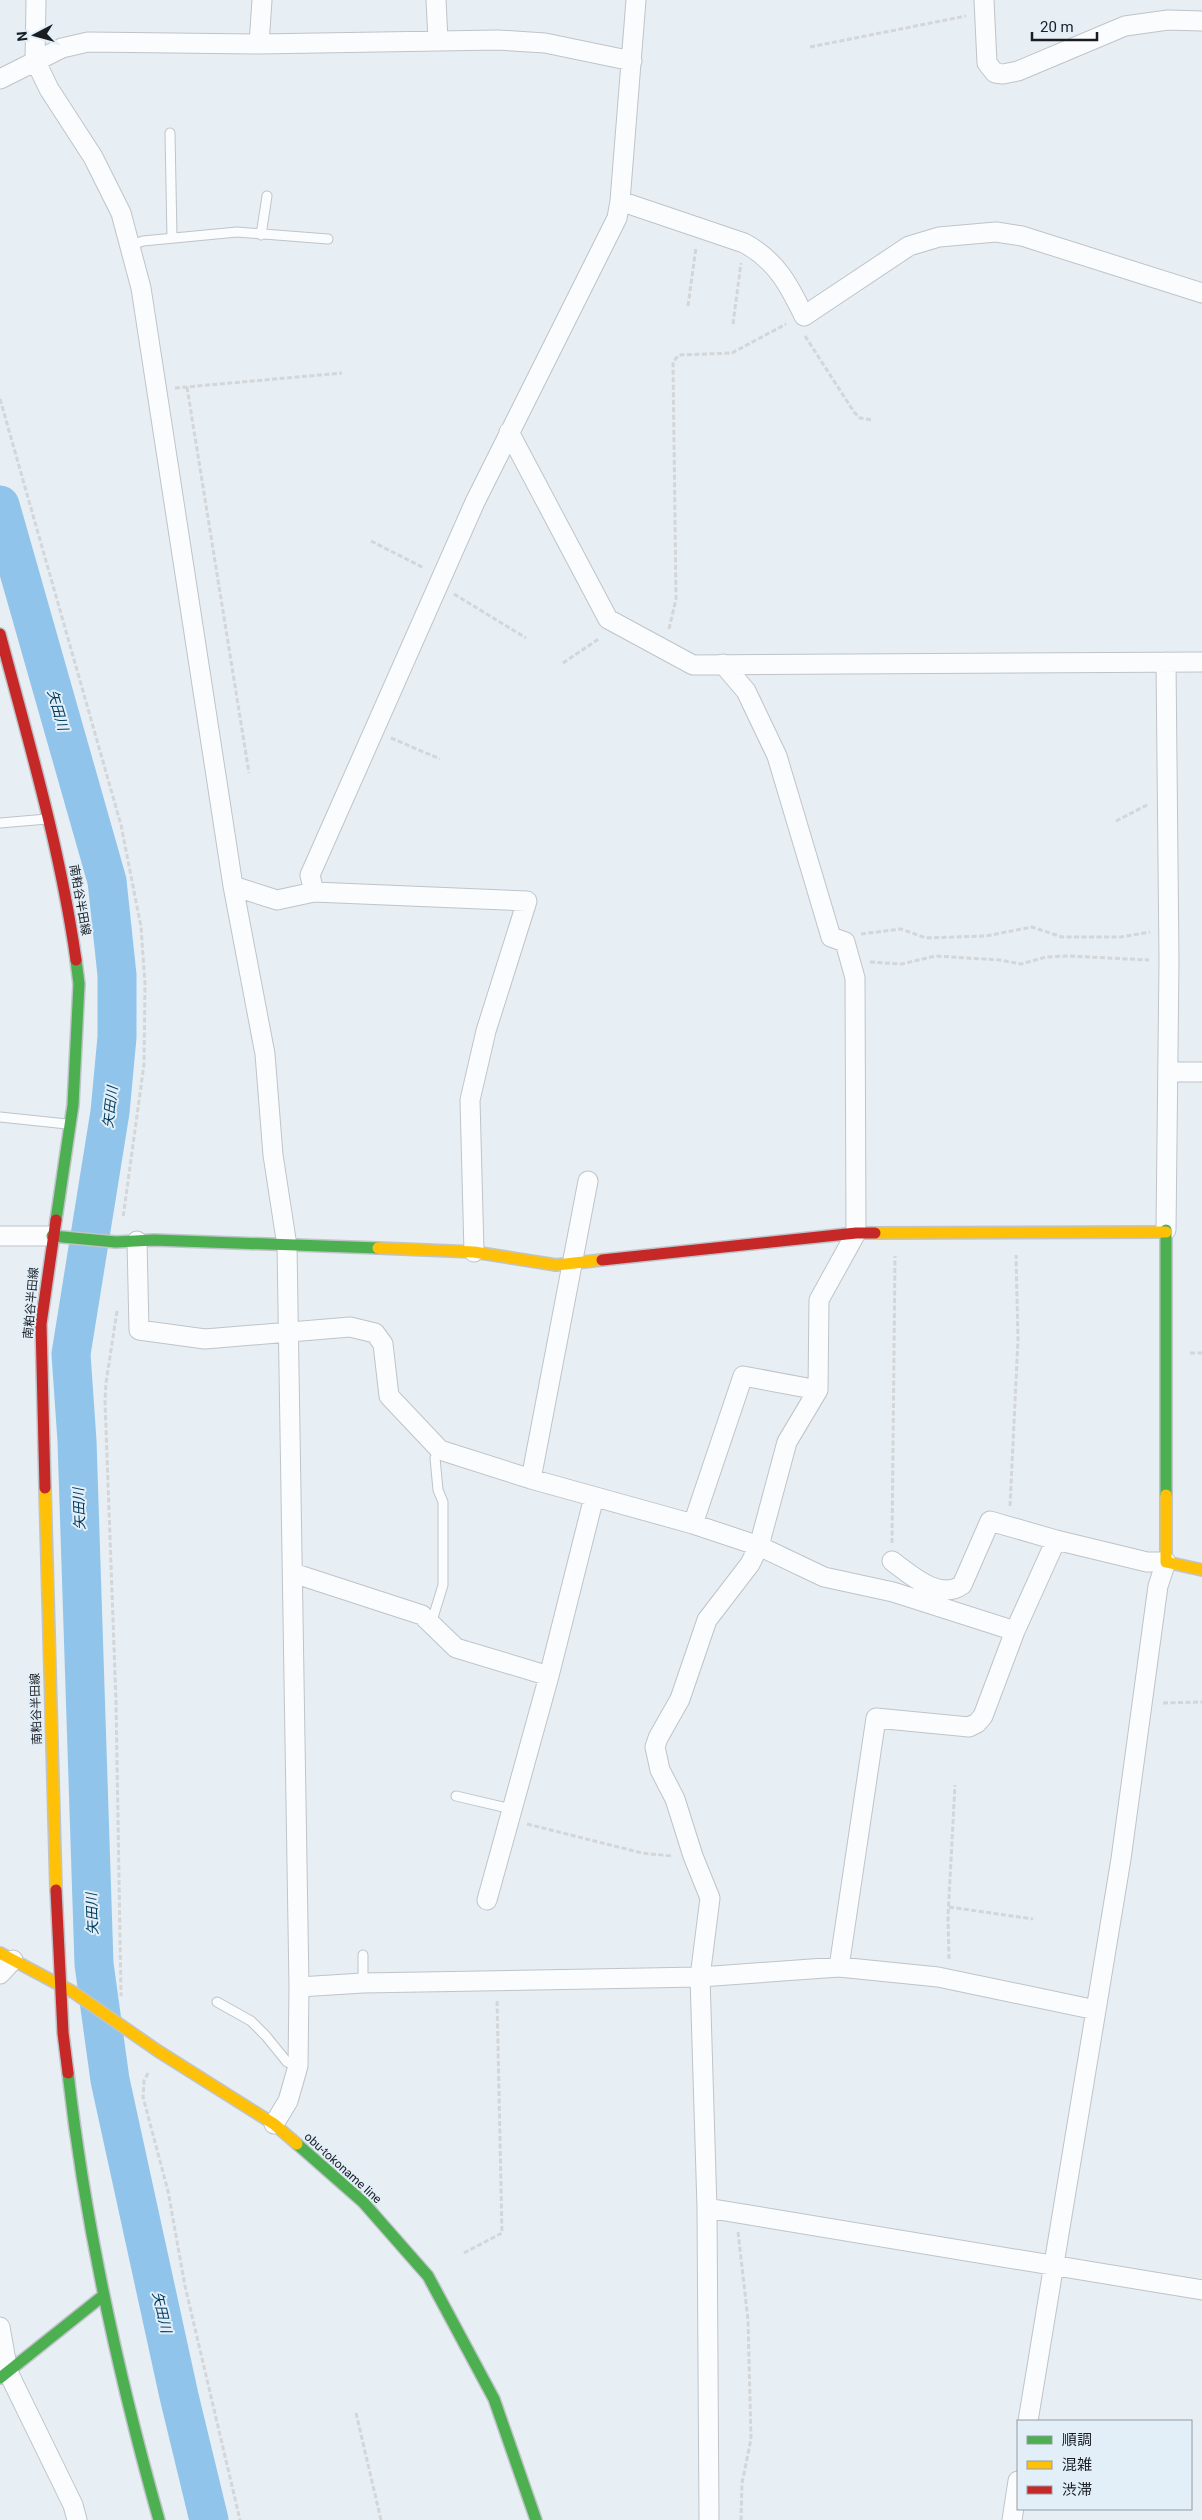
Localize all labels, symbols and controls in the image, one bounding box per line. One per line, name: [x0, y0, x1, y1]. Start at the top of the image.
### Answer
north arrow: [10, 10, 60, 60]
scale bar: [1032, 10, 1097, 42]
text: 20 m: [1040, 18, 1074, 36]
text: N: [14, 31, 31, 42]
water label: 矢田川: [45, 688, 72, 734]
street label: 南粕谷半田線: [67, 863, 93, 937]
water label: 矢田川: [100, 1083, 121, 1129]
street label: 南粕谷半田線: [21, 1267, 41, 1339]
water label: 矢田川: [70, 1486, 88, 1530]
street label: 南粕谷半田線: [28, 1673, 44, 1745]
water label: 矢田川: [83, 1891, 101, 1935]
street label: obu-tokoname line: [302, 2130, 384, 2206]
water label: 矢田川: [149, 2290, 175, 2336]
legend: [1017, 2420, 1192, 2510]
text: 順調: [1062, 2431, 1092, 2449]
text: 混雑: [1062, 2456, 1092, 2474]
text: 渋滞: [1062, 2481, 1092, 2499]

